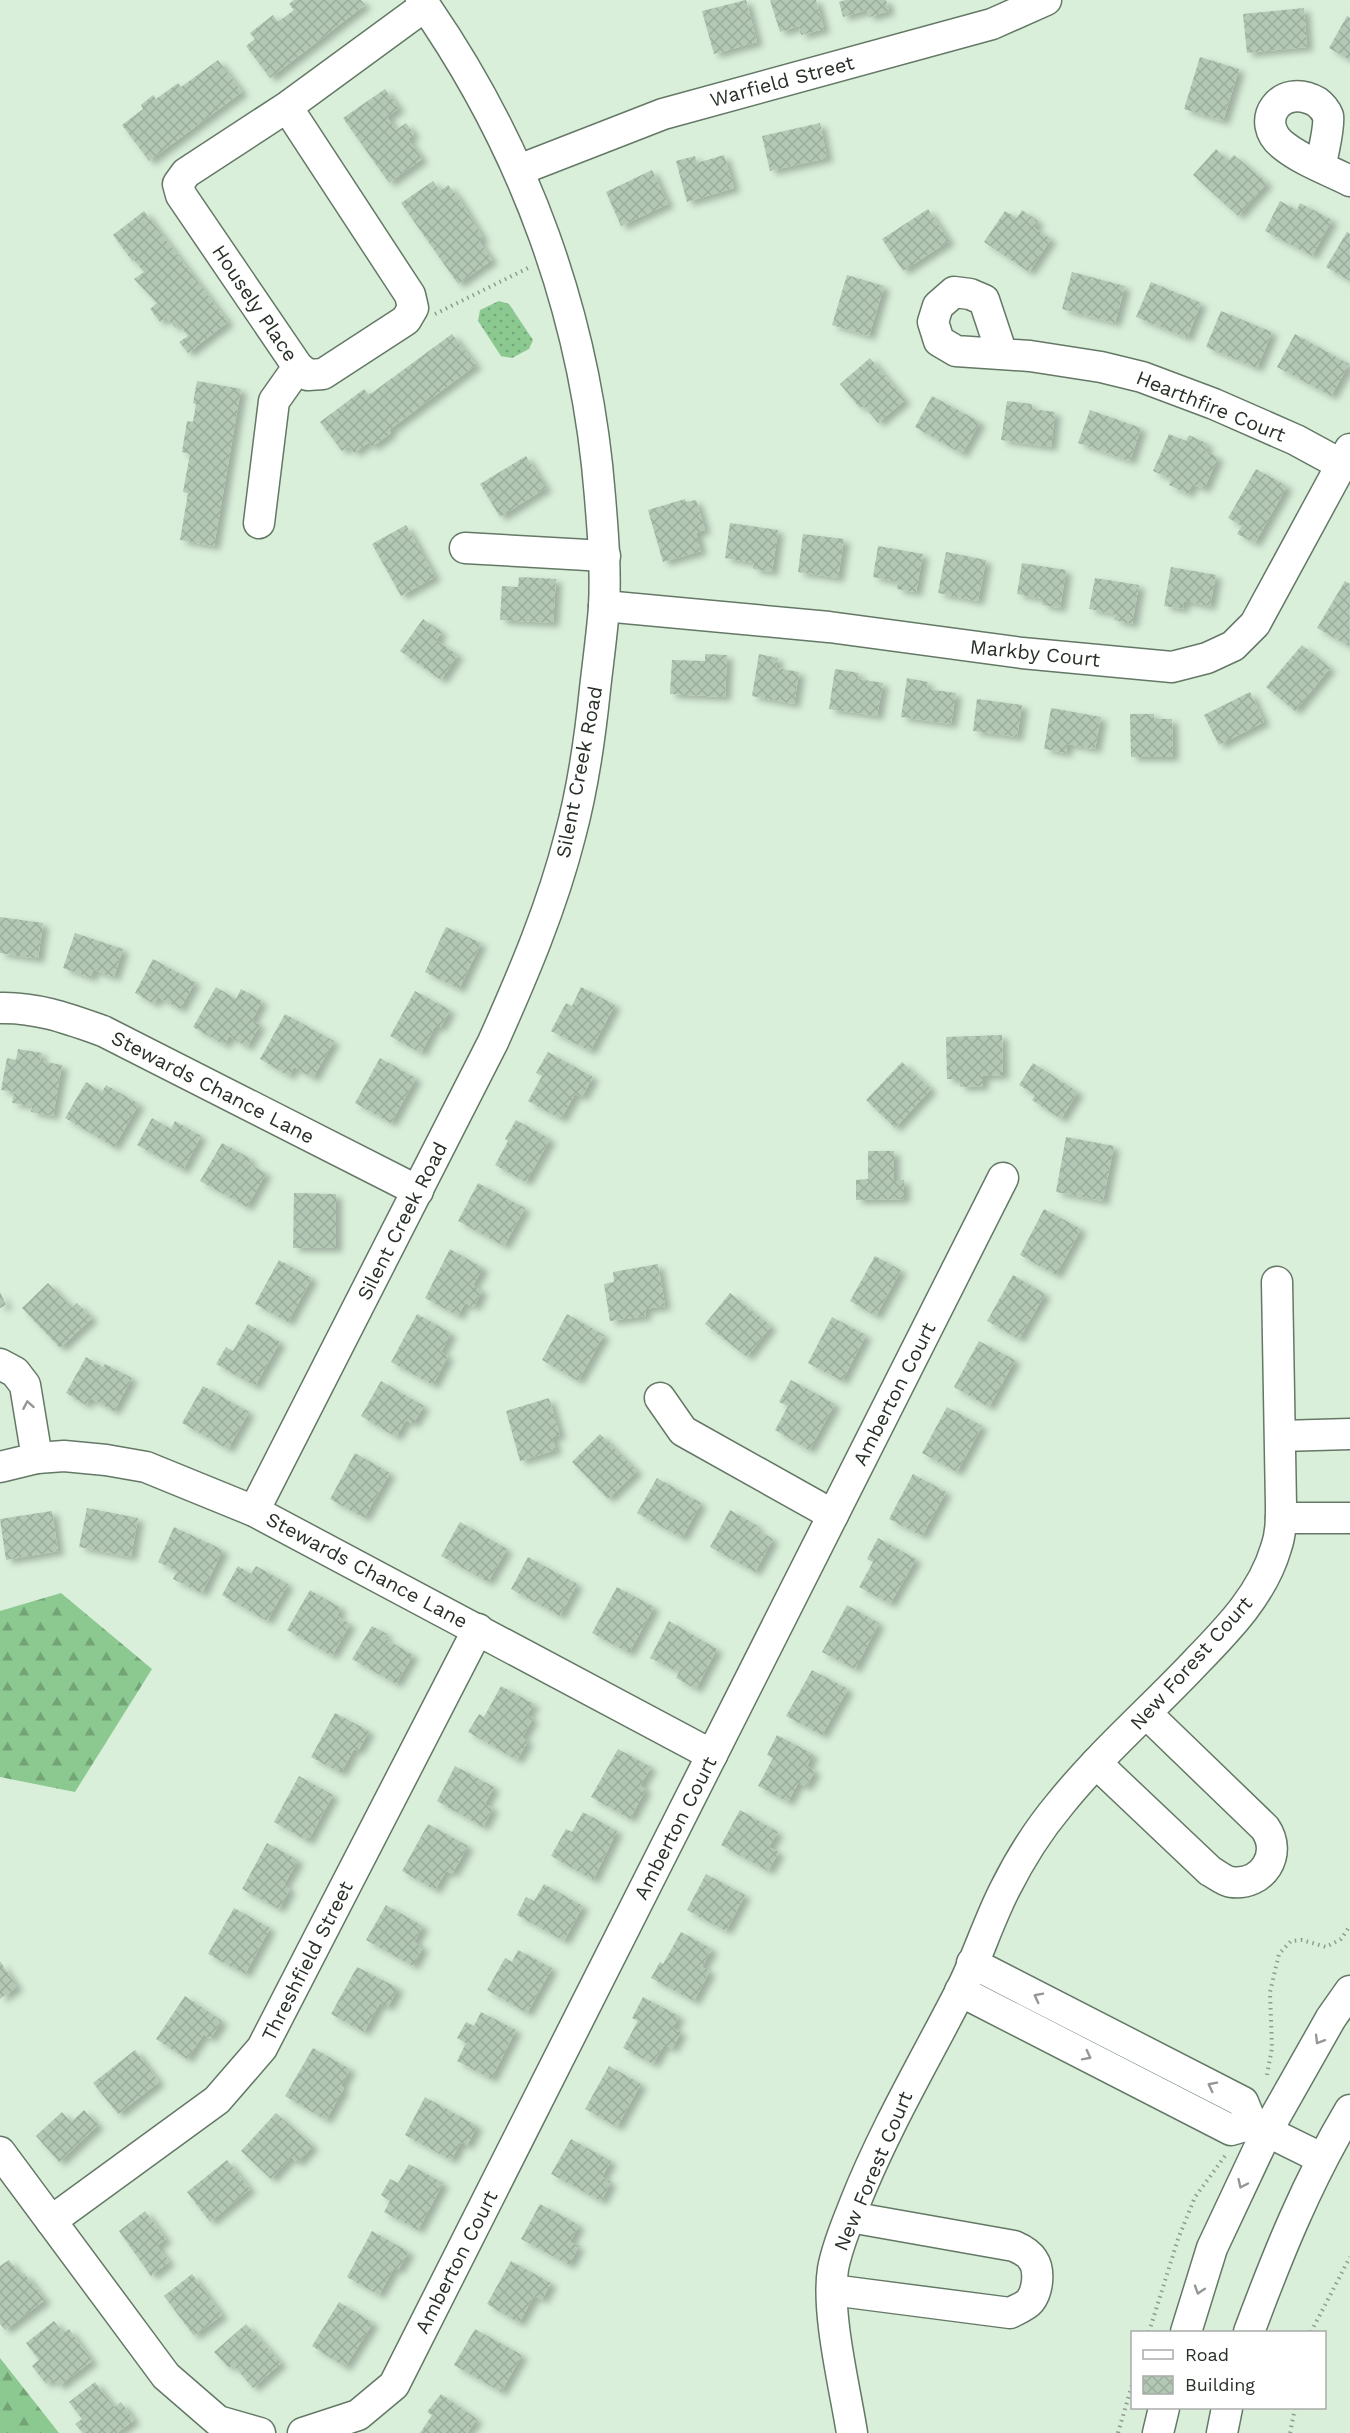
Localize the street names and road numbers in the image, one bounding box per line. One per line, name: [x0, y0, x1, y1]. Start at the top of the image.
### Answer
street label: Warfield Street: [707, 50, 857, 112]
street label: Housely Place: [207, 240, 303, 366]
street label: Hearthfire Court: [1133, 365, 1290, 447]
street label: Markby Court: [969, 634, 1102, 672]
street label: Silent Creek Road: [551, 684, 607, 860]
street label: Stewards Chance Lane: [107, 1025, 319, 1149]
street label: Silent Creek Road: [352, 1138, 452, 1304]
street label: Amberton Court: [848, 1318, 941, 1470]
street label: Stewards Chance Lane: [262, 1507, 472, 1633]
street label: New Forest Court: [1125, 1591, 1258, 1735]
street label: Amberton Court: [629, 1752, 722, 1904]
street label: Threshfield Street: [256, 1876, 358, 2045]
street label: New Forest Court: [829, 2087, 918, 2254]
street label: Amberton Court: [410, 2186, 503, 2338]

